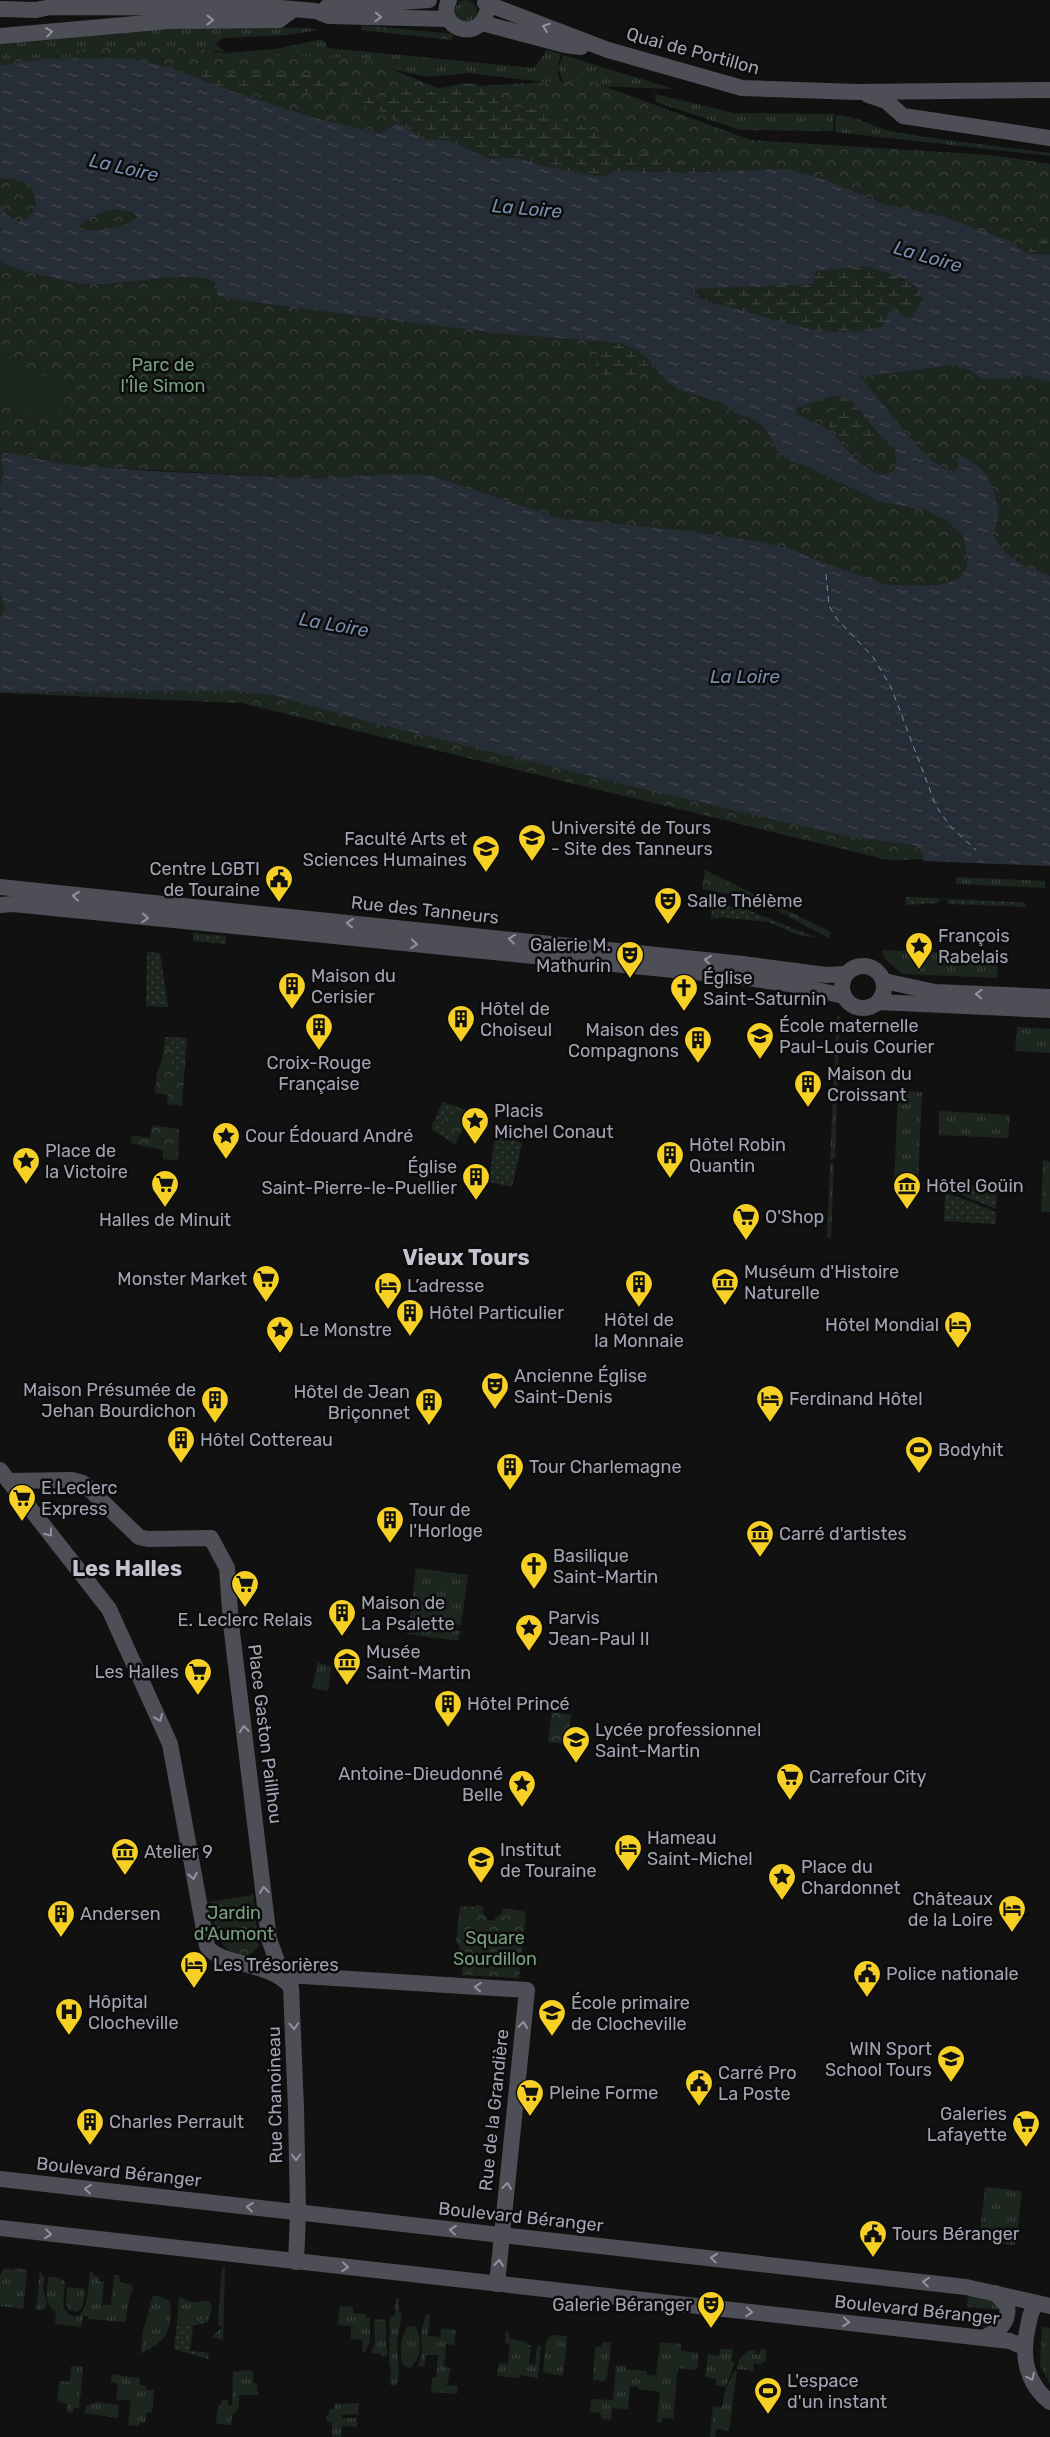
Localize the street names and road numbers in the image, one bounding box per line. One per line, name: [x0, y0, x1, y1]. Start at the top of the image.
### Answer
street label: Quai de Portillon: [624, 23, 762, 79]
street label: Rue des Tanneurs: [350, 891, 500, 929]
street label: Place Gaston Paillhou: [243, 1643, 287, 1825]
street label: Rue Chanoineau: [263, 2026, 287, 2164]
street label: Rue de la Grandière: [475, 2028, 513, 2192]
street label: Boulevard Béranger: [35, 2152, 203, 2192]
street label: Boulevard Béranger: [437, 2197, 605, 2237]
street label: Boulevard Béranger: [833, 2290, 1001, 2330]

